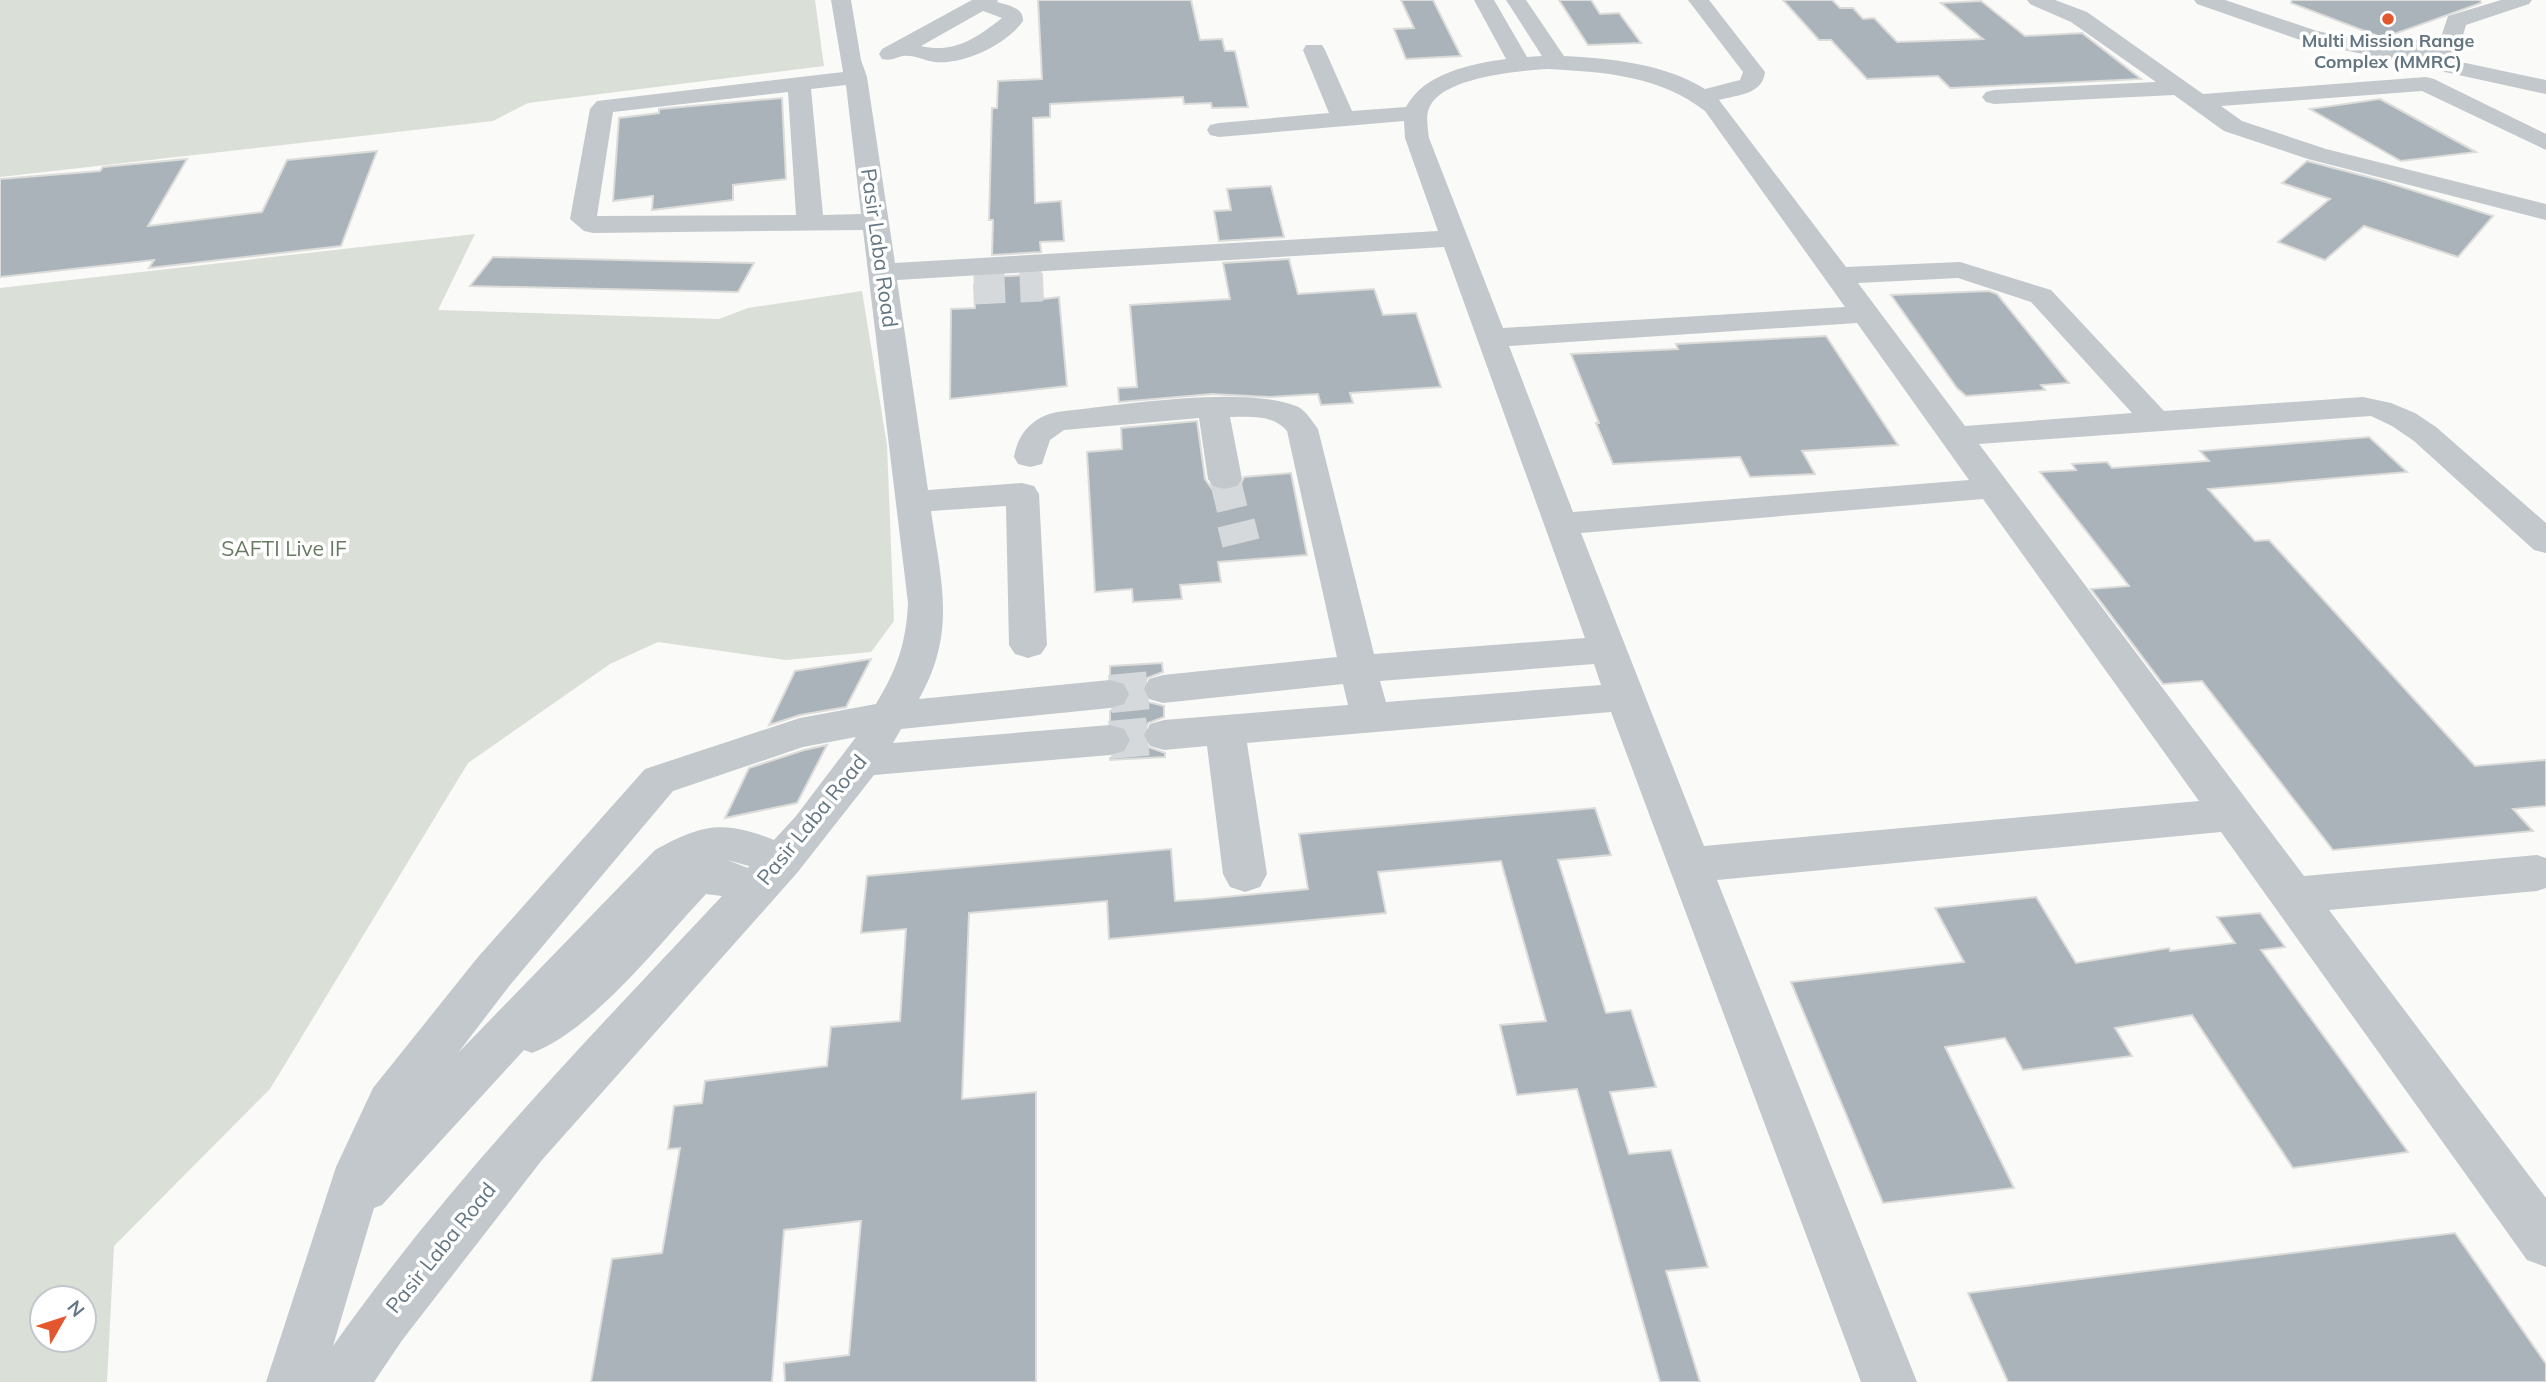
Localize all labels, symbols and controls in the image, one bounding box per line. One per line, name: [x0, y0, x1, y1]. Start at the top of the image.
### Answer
marker: Multi Mission Range Complex (MMRC): [2380, 11, 2396, 27]
place label: Multi Mission Range Complex (MMRC): [2302, 29, 2474, 73]
street label: Pasir Laba Road: [856, 167, 904, 329]
park label: SAFTI Live IF: [221, 535, 347, 561]
street label: Pasir Laba Road: [751, 749, 872, 890]
street label: Pasir Laba Road: [380, 1177, 501, 1318]
north arrow: [28, 1284, 98, 1354]
text: N: [62, 1295, 90, 1321]

